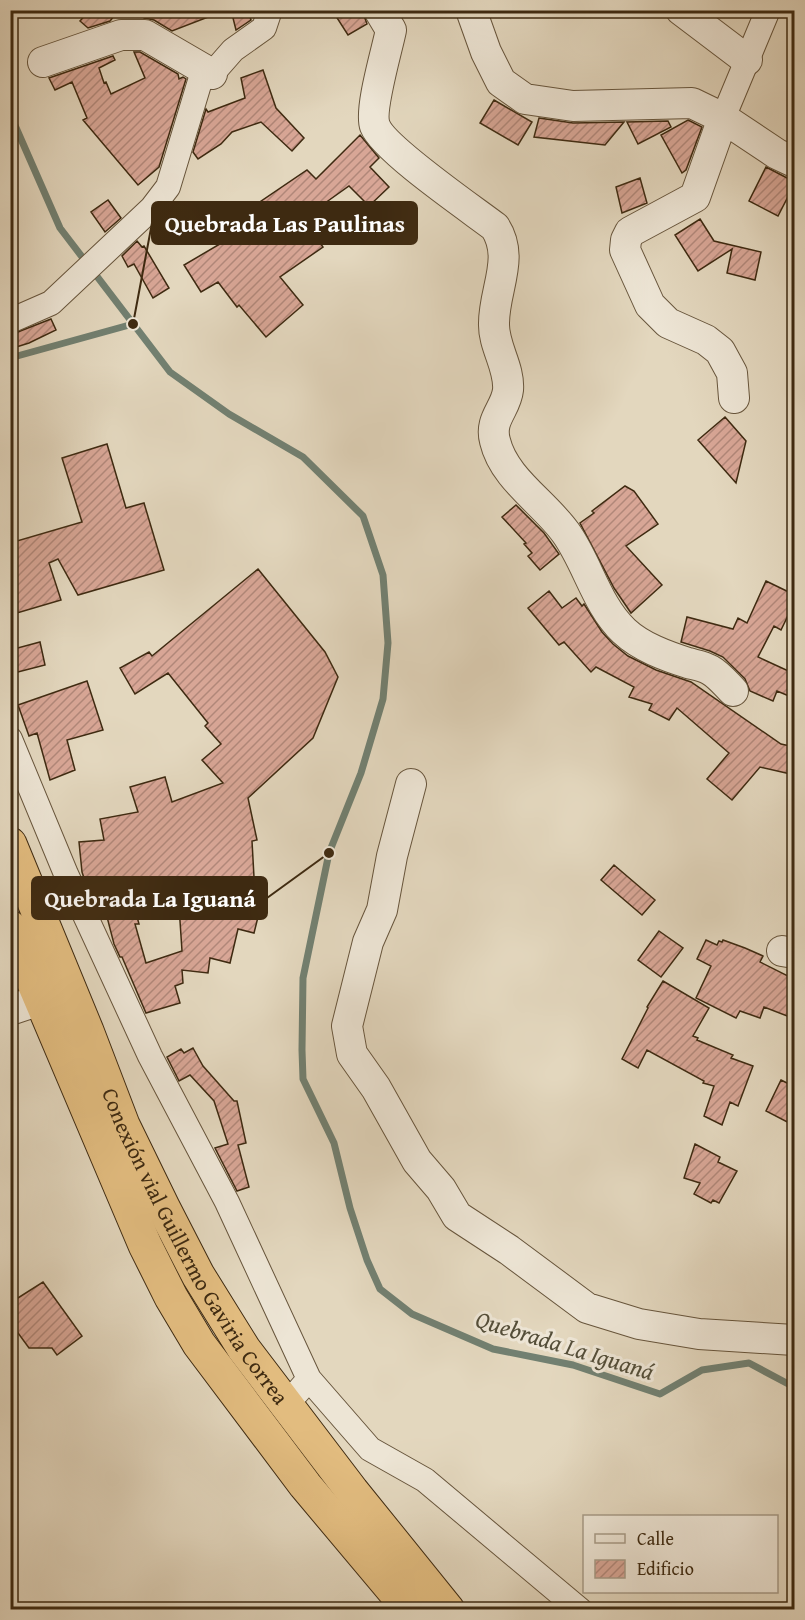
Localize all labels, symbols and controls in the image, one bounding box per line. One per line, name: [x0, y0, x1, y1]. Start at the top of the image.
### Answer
callout: Quebrada Las Paulinas: [152, 202, 417, 244]
text: Quebrada Las Paulinas: [165, 206, 405, 241]
callout: Quebrada La Iguaná: [32, 877, 267, 919]
text: Quebrada La Iguaná: [44, 881, 256, 916]
street label: Conexión vial Guillermo Gaviria Correa: [94, 1083, 297, 1412]
water label: Quebrada La Iguaná: [471, 1301, 659, 1389]
legend: [583, 1515, 778, 1593]
text: Calle: [637, 1525, 674, 1552]
text: Edificio: [637, 1555, 694, 1582]

